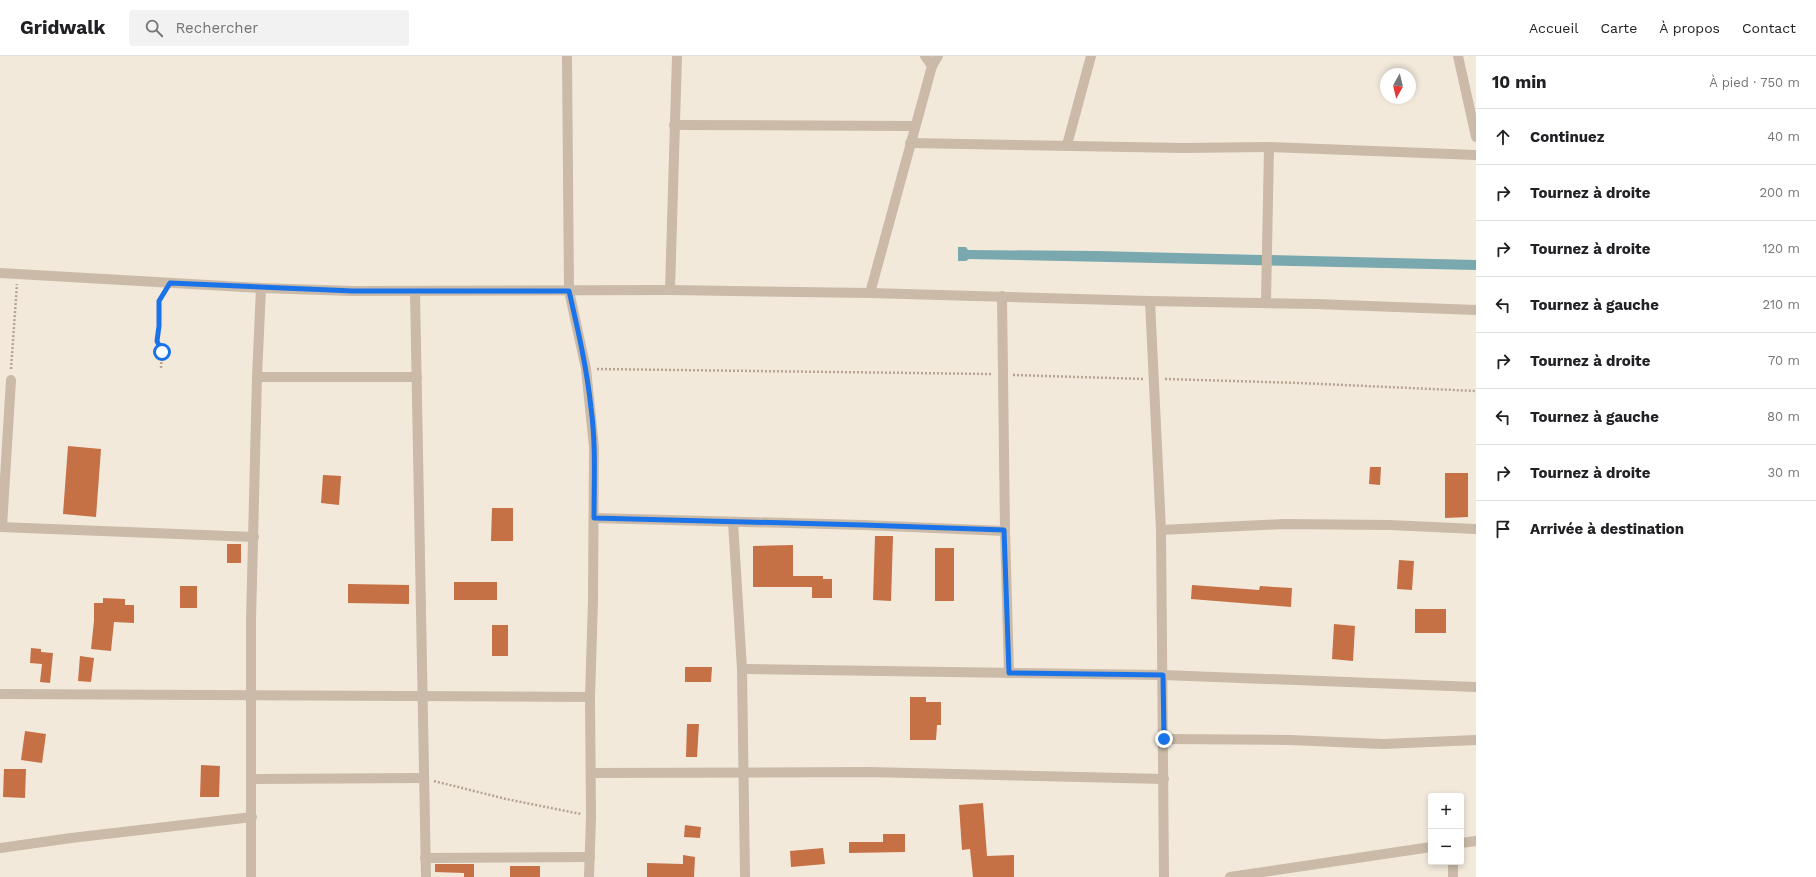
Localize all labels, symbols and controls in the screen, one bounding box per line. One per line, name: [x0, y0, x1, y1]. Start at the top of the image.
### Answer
search box: [129, 10, 409, 46]
text: Gridwalk: [20, 16, 105, 39]
icon: search: [143, 17, 165, 39]
text: Rechercher: [175, 19, 258, 37]
text: Accueil: [1529, 20, 1578, 36]
text: Carte: [1600, 20, 1637, 36]
text: À propos: [1659, 20, 1720, 36]
text: Contact: [1742, 20, 1796, 36]
north arrow: [1380, 68, 1416, 104]
text: 10 min: [1492, 72, 1547, 92]
text: À pied · 750 m: [1709, 75, 1800, 90]
icon: ahead: [1492, 126, 1514, 148]
text: Continuez: [1530, 128, 1604, 146]
text: 40 m: [1767, 129, 1800, 144]
icon: right: [1492, 182, 1514, 204]
text: Tournez à droite: [1530, 184, 1650, 202]
text: 200 m: [1759, 185, 1800, 200]
icon: right: [1492, 238, 1514, 260]
text: Tournez à droite: [1530, 240, 1650, 258]
text: 120 m: [1762, 241, 1800, 256]
icon: left: [1492, 294, 1514, 316]
text: Tournez à gauche: [1530, 296, 1659, 314]
text: 210 m: [1762, 297, 1800, 312]
route start: [153, 343, 171, 361]
icon: right: [1492, 350, 1514, 372]
text: Tournez à droite: [1530, 352, 1650, 370]
text: 70 m: [1768, 353, 1800, 368]
icon: left: [1492, 406, 1514, 428]
text: Tournez à gauche: [1530, 408, 1659, 426]
text: 80 m: [1767, 409, 1800, 424]
icon: right: [1492, 462, 1514, 484]
text: Tournez à droite: [1530, 464, 1650, 482]
text: 30 m: [1768, 465, 1800, 480]
icon: arrive: [1492, 518, 1514, 540]
text: Arrivée à destination: [1530, 520, 1684, 538]
route end: [1155, 730, 1173, 748]
map controls: [1428, 793, 1464, 865]
button: +: [1428, 793, 1464, 829]
button: −: [1428, 829, 1464, 865]

